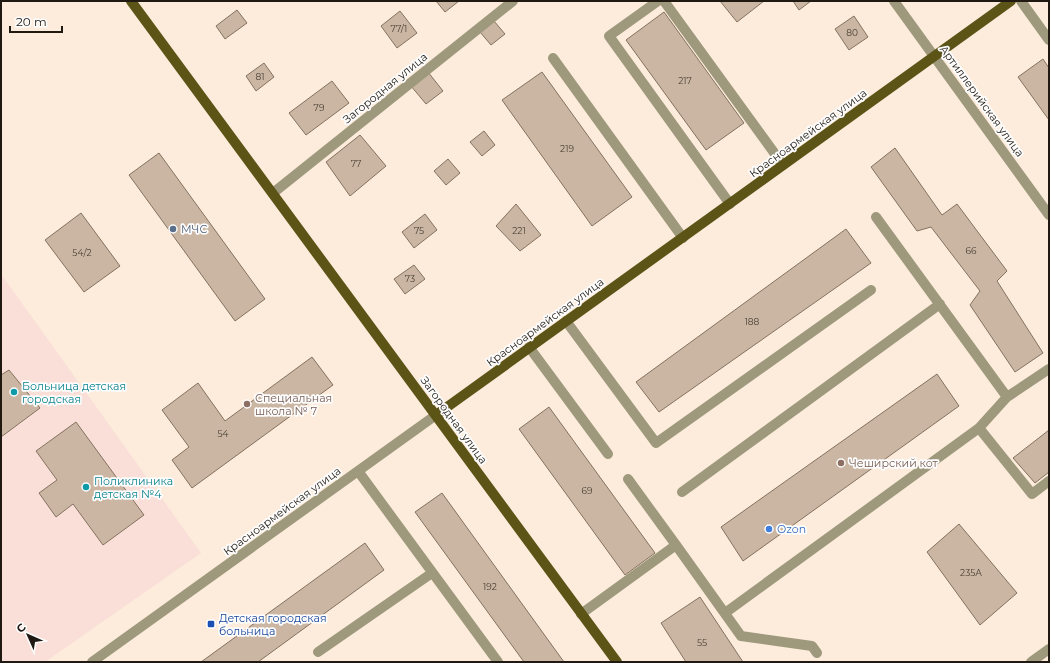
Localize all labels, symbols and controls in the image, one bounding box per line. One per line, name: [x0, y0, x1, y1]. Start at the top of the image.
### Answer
scale bar: [10, 8, 62, 34]
text: 20 m: [16, 14, 47, 29]
house number: 77/1: [391, 23, 407, 34]
house number: 80: [846, 27, 858, 38]
street label: Артиллерийская улица: [937, 42, 1027, 160]
street label: Загородная улица: [340, 50, 430, 126]
house number: 81: [256, 71, 265, 82]
house number: 217: [678, 75, 692, 86]
street label: Красноармейская улица: [746, 86, 870, 180]
house number: 79: [314, 102, 325, 113]
house number: 219: [560, 143, 574, 154]
house number: 77: [351, 158, 361, 169]
place label: МЧС: [181, 222, 207, 236]
marker: МЧС: [168, 224, 178, 234]
house number: 75: [414, 225, 424, 236]
house number: 221: [512, 225, 526, 236]
house number: 66: [966, 245, 977, 256]
house number: 54/2: [72, 247, 92, 258]
house number: 73: [405, 273, 415, 284]
street label: Красноармейская улица: [483, 275, 607, 369]
house number: 188: [745, 316, 760, 327]
street label: Загородная улица: [418, 374, 490, 466]
place label: Больница детская городская: [22, 379, 126, 406]
marker: Больница детская городская: [9, 387, 19, 397]
place label: Специальная школа № 7: [255, 391, 332, 418]
marker: Специальная школа № 7: [242, 399, 252, 409]
house number: 54: [217, 428, 229, 439]
place label: Чеширский кот: [849, 456, 939, 470]
marker: Чеширский кот: [836, 458, 846, 468]
street label: Красноармейская улица: [220, 464, 344, 558]
place label: Поликлиника детская №4: [94, 474, 173, 501]
marker: Поликлиника детская №4: [81, 482, 91, 492]
house number: 69: [582, 485, 593, 496]
place label: Ozon: [777, 522, 806, 536]
marker: Ozon: [764, 524, 774, 534]
house number: 235А: [960, 567, 982, 578]
house number: 192: [483, 581, 497, 592]
place label: Детская городская больница: [219, 611, 327, 638]
north arrow: [8, 615, 48, 655]
marker: Детская городская больница: [206, 619, 216, 629]
text: С: [13, 620, 29, 636]
house number: 55: [697, 637, 707, 648]

